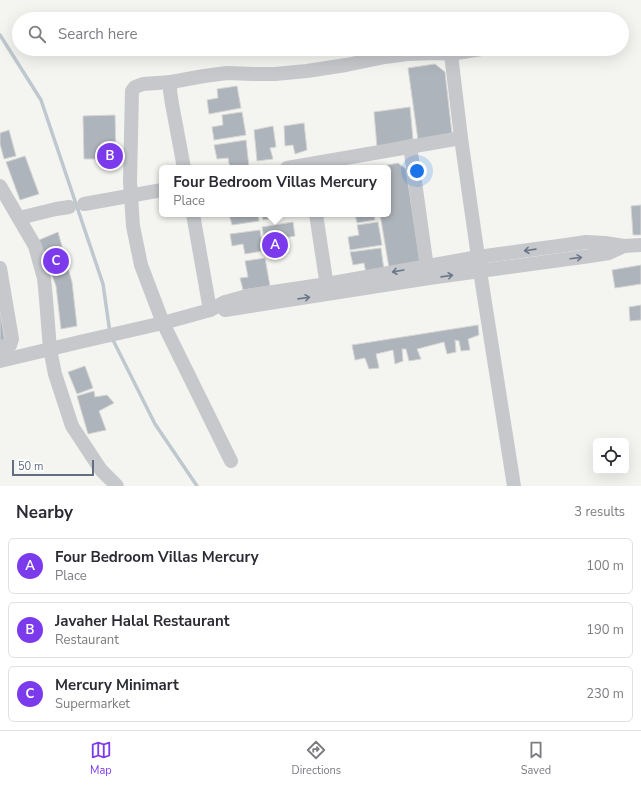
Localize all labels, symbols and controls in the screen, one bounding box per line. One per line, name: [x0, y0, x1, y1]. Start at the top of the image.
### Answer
search box: [12, 12, 629, 56]
icon: search: [26, 23, 48, 45]
text: Search here: [58, 24, 138, 44]
pin: B: [97, 141, 123, 171]
your location: [407, 161, 427, 181]
popup: [159, 165, 391, 217]
text: Four Bedroom Villas Mercury: [173, 172, 377, 192]
text: Place: [173, 192, 205, 210]
pin: A: [262, 230, 288, 260]
pin: C: [43, 246, 69, 276]
one-way arrow: [524, 246, 537, 254]
one-way arrow: [569, 254, 582, 262]
one-way arrow: [392, 268, 405, 276]
one-way arrow: [440, 272, 453, 280]
one-way arrow: [297, 294, 310, 302]
map controls: [593, 438, 629, 474]
button: locate: [593, 438, 629, 474]
scale bar: [12, 458, 94, 477]
text: 50 m: [18, 459, 43, 474]
text: Nearby: [16, 501, 73, 524]
text: 3 results: [574, 503, 625, 521]
text: Four Bedroom Villas Mercury: [55, 547, 259, 567]
text: A: [25, 557, 35, 575]
text: 100 m: [586, 557, 624, 575]
text: Place: [55, 567, 87, 585]
text: Javaher Halal Restaurant: [55, 611, 230, 631]
text: B: [26, 621, 34, 639]
text: 190 m: [586, 621, 624, 639]
text: Restaurant: [55, 631, 119, 649]
text: Mercury Minimart: [55, 675, 179, 695]
text: C: [26, 685, 34, 703]
text: 230 m: [586, 685, 624, 703]
text: Supermarket: [55, 695, 130, 713]
tab: Map: [90, 739, 112, 778]
tab: Directions: [292, 739, 341, 778]
tab: Saved: [521, 739, 551, 778]

